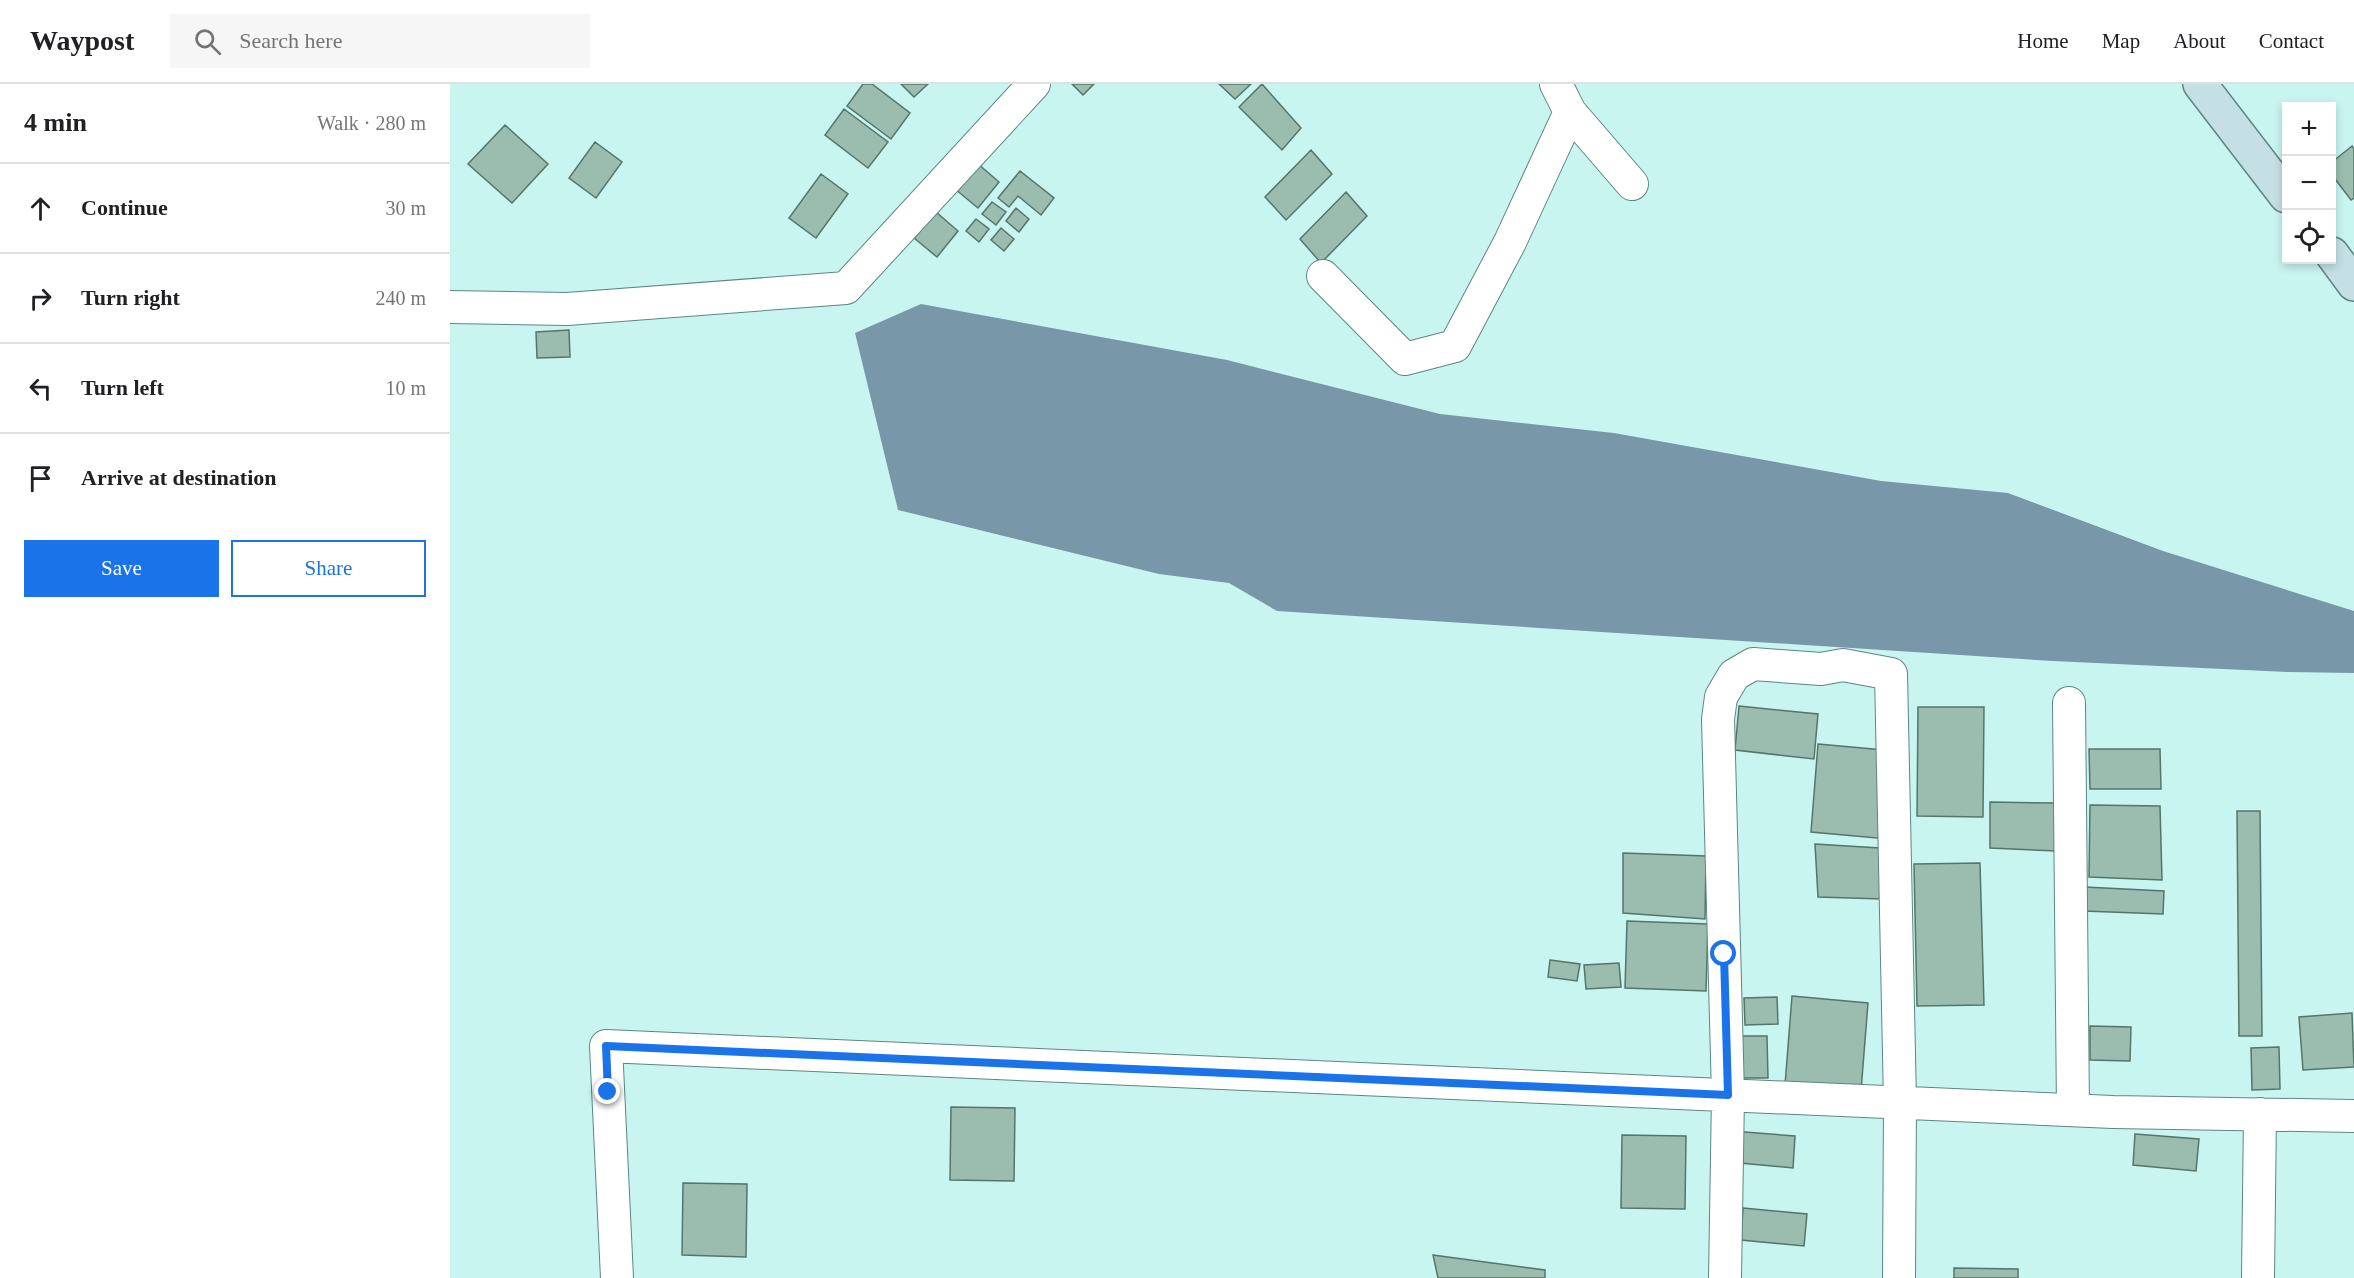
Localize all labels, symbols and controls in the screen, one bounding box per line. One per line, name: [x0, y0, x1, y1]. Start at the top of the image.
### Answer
search box: [170, 14, 590, 68]
text: Waypost: [30, 25, 134, 56]
icon: search: [191, 25, 224, 58]
text: Search here: [239, 28, 342, 53]
text: Home: [2017, 29, 2069, 53]
text: Map: [2102, 29, 2140, 53]
text: About: [2173, 29, 2226, 53]
text: Contact: [2259, 29, 2324, 53]
map controls: [2282, 102, 2336, 264]
button: +: [2282, 102, 2336, 156]
text: 4 min: [24, 108, 87, 137]
text: Walk · 280 m: [317, 112, 426, 134]
button: −: [2282, 156, 2336, 210]
icon: ahead: [24, 192, 57, 225]
text: Continue: [81, 195, 168, 220]
text: 30 m: [385, 197, 426, 219]
button: locate: [2282, 210, 2336, 264]
icon: right: [24, 282, 57, 315]
text: Turn right: [81, 285, 180, 310]
text: 240 m: [375, 287, 426, 309]
icon: left: [24, 372, 57, 405]
text: Turn left: [81, 375, 164, 400]
text: 10 m: [385, 377, 426, 399]
icon: arrive: [24, 462, 57, 495]
text: Arrive at destination: [81, 465, 277, 490]
button: Save: [24, 540, 219, 597]
button: Share: [231, 540, 426, 597]
route start: [1710, 940, 1736, 966]
route end: [594, 1078, 620, 1104]

